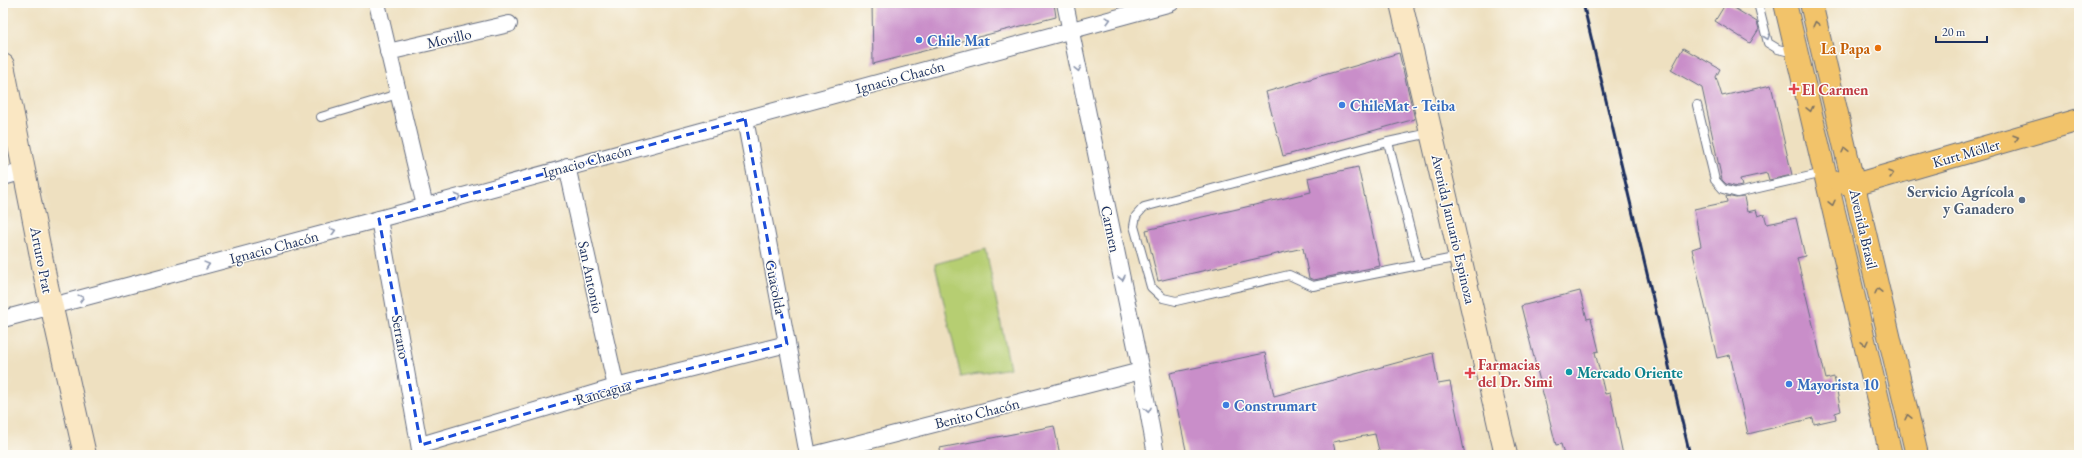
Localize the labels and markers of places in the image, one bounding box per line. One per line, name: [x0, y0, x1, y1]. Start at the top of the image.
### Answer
place label: Chile Mat: [927, 31, 990, 50]
marker: Chile Mat: [914, 35, 924, 45]
place label: La Papa: [1821, 39, 1870, 58]
marker: La Papa: [1873, 43, 1883, 53]
place label: El Carmen: [1802, 80, 1869, 99]
marker: El Carmen: [1789, 84, 1799, 94]
place label: ChileMat - Teiba: [1350, 96, 1456, 115]
marker: ChileMat - Teiba: [1337, 100, 1347, 110]
place label: Servicio Agrícola y Ganadero: [1907, 182, 2014, 218]
marker: Servicio Agrícola y Ganadero: [2017, 195, 2027, 205]
place label: Farmacias del Dr. Simi: [1478, 355, 1553, 391]
place label: Mercado Oriente: [1577, 363, 1683, 382]
marker: Mercado Oriente: [1564, 367, 1574, 377]
marker: Farmacias del Dr. Simi: [1465, 368, 1475, 378]
place label: Mayorista 10: [1797, 375, 1879, 394]
marker: Mayorista 10: [1784, 379, 1794, 389]
place label: Construmart: [1234, 396, 1317, 415]
marker: Construmart: [1221, 400, 1231, 410]

